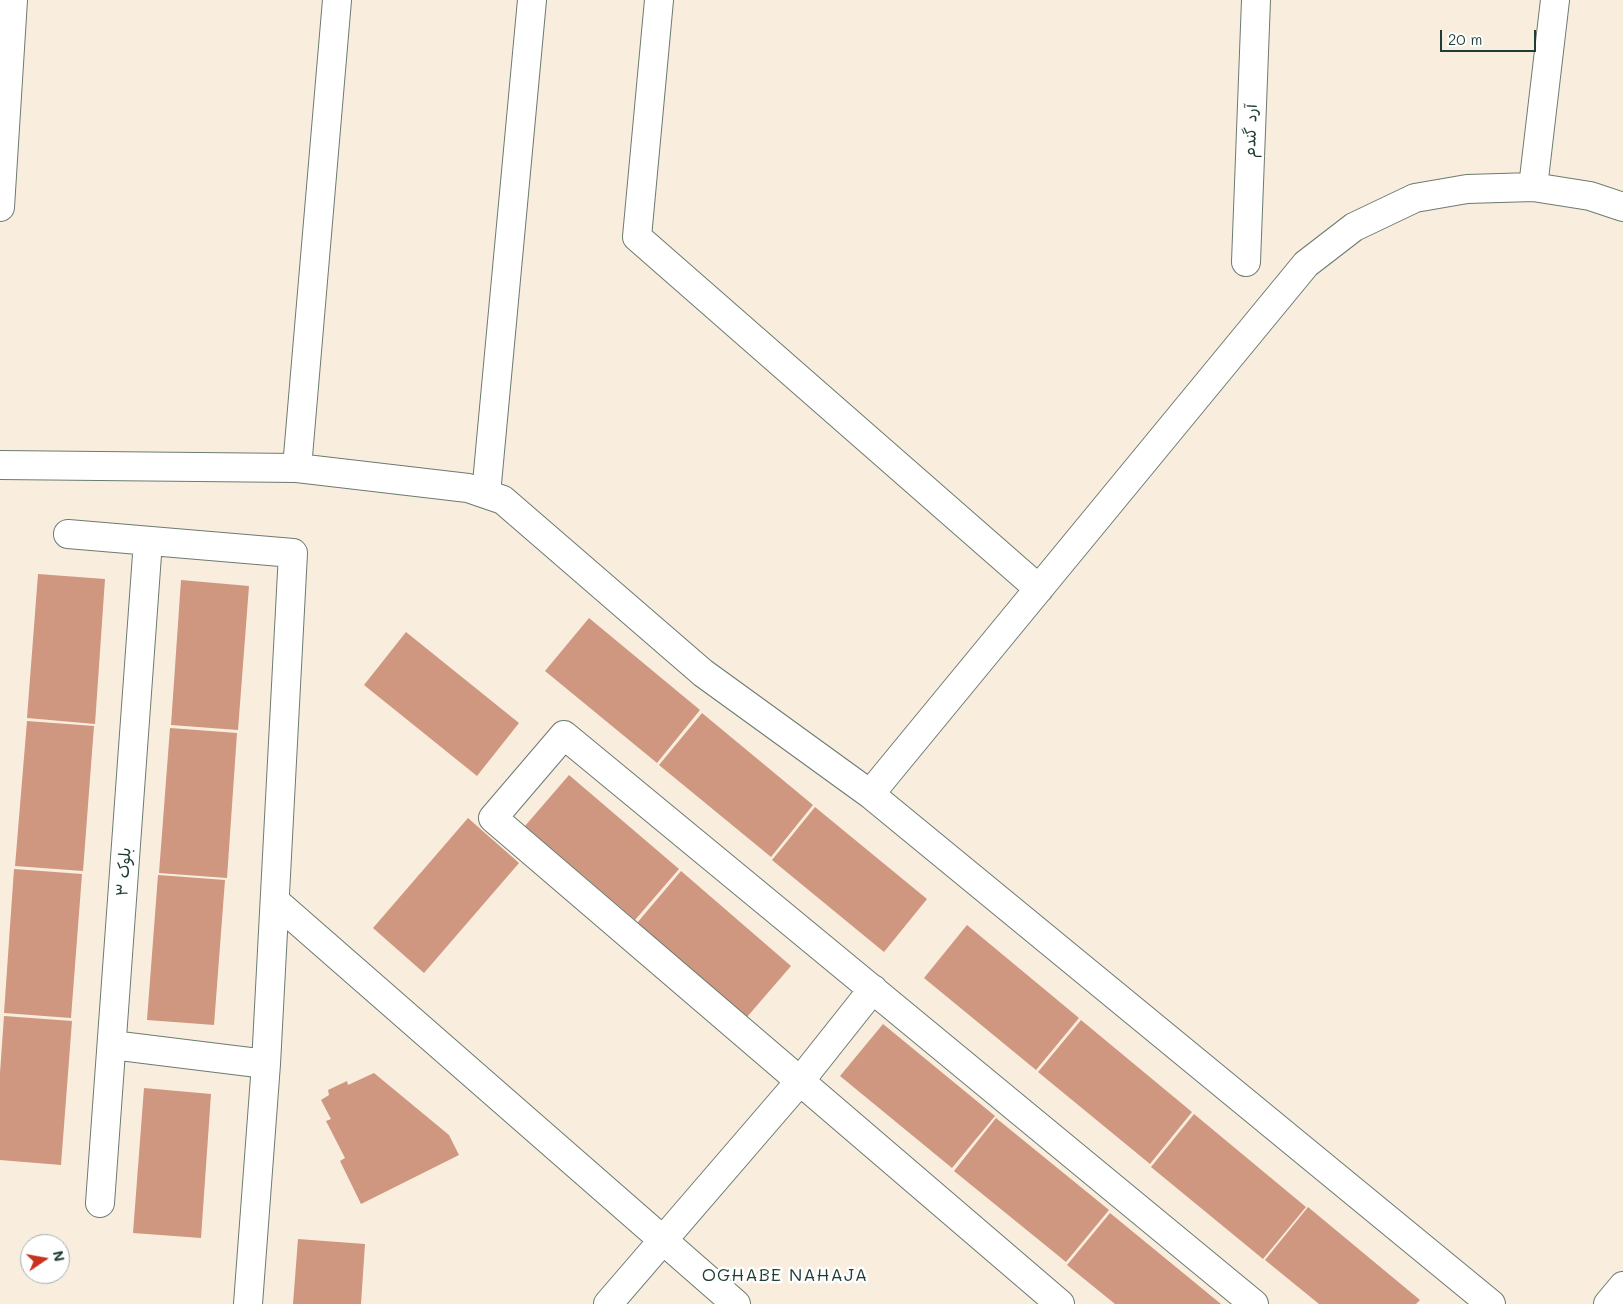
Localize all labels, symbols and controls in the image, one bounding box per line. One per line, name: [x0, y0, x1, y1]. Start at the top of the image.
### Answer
scale bar: [1443, 20, 1539, 52]
text: 20 m: [1448, 29, 1482, 49]
street label: آرد گندم: [1240, 104, 1262, 158]
street label: بلوک ۳: [113, 847, 135, 897]
north arrow: [20, 1234, 70, 1284]
text: N: [49, 1249, 70, 1263]
district label: OGHABE NAHAJA: [700, 1264, 870, 1286]

